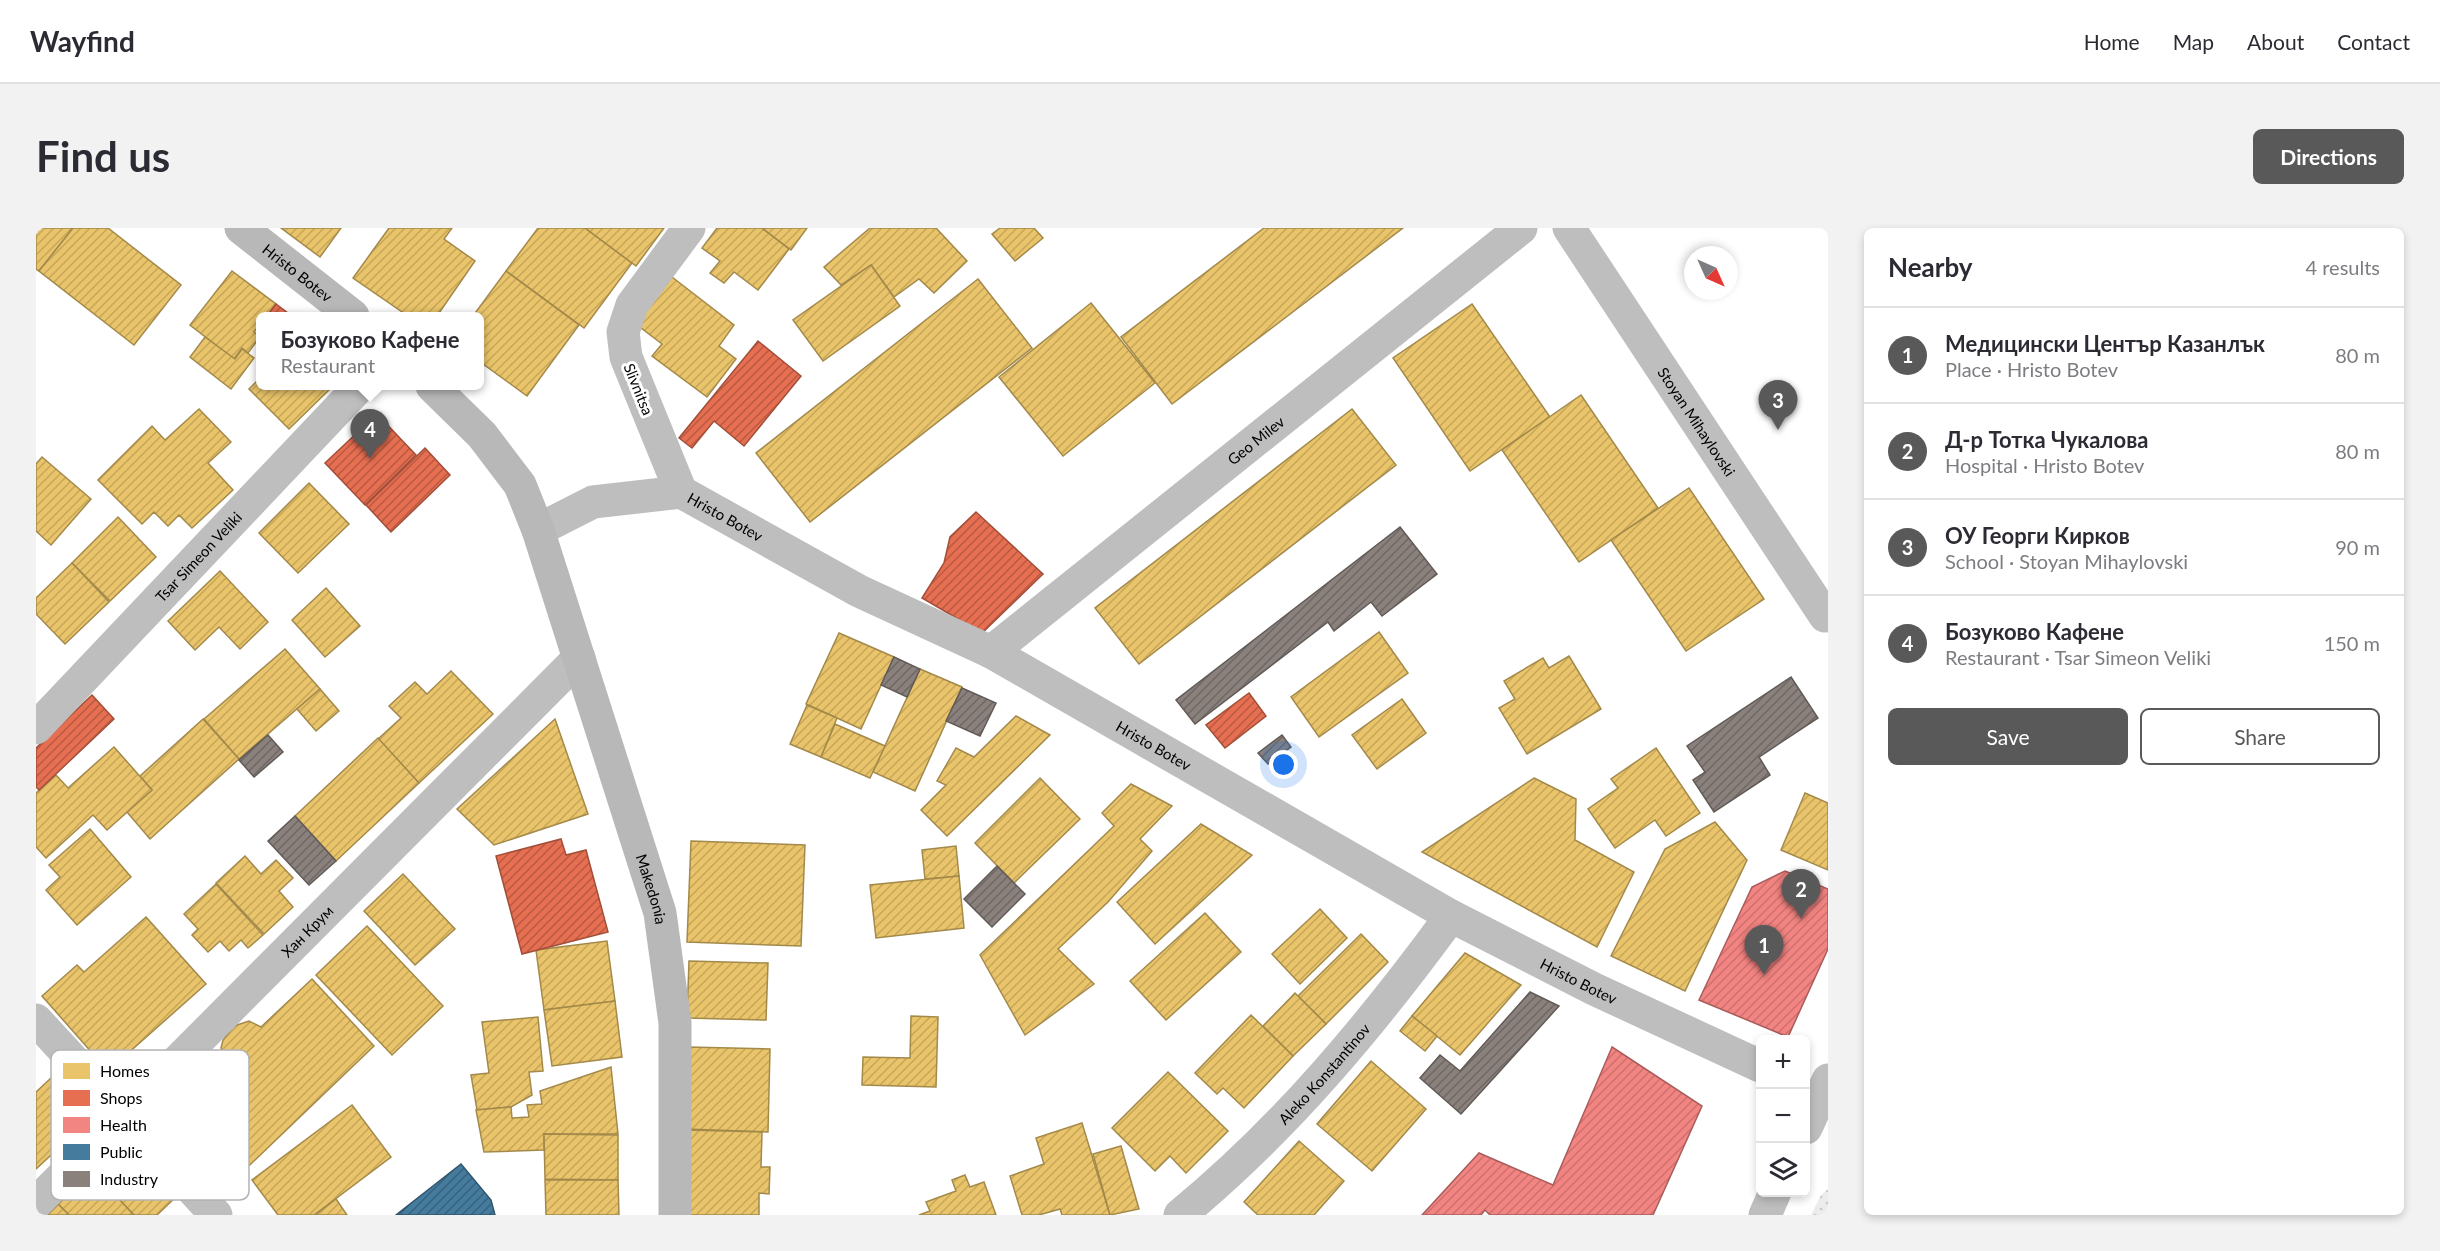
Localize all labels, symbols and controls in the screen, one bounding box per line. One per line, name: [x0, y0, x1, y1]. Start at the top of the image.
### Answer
text: Wayfind: [30, 24, 135, 58]
text: Home: [2084, 29, 2140, 54]
text: Map: [2173, 29, 2214, 54]
text: About: [2247, 29, 2304, 54]
text: Contact: [2337, 29, 2410, 54]
button: Directions: [2253, 129, 2404, 184]
text: Find us: [36, 131, 170, 181]
street label: Hristo Botev: [259, 240, 336, 305]
north arrow: [1684, 246, 1738, 300]
text: Nearby: [1888, 251, 1973, 283]
text: 4 results: [2305, 255, 2380, 279]
popup: [256, 312, 484, 390]
text: Бозуково Кафене: [280, 326, 460, 353]
text: Медицински Център Казанлък: [1945, 330, 2265, 357]
text: 1: [1902, 343, 1913, 367]
text: 80 m: [2335, 343, 2380, 367]
text: Restaurant: [280, 353, 375, 377]
text: Place · Hristo Botev: [1945, 357, 2118, 381]
street label: Slivnitsa: [621, 361, 657, 417]
street label: Stoyan Mihaylovski: [1654, 364, 1739, 479]
pin: 3: [1758, 380, 1798, 430]
pin: 4: [350, 410, 390, 459]
street label: Geo Milev: [1224, 412, 1288, 468]
text: Д-р Тотка Чукалова: [1945, 426, 2148, 453]
text: 2: [1902, 439, 1913, 463]
text: 80 m: [2335, 439, 2380, 463]
text: Hospital · Hristo Botev: [1945, 453, 2144, 477]
street label: Hristo Botev: [684, 489, 766, 545]
street label: Tsar Simeon Veliki: [151, 508, 245, 606]
text: ОУ Георги Кирков: [1945, 522, 2130, 549]
text: 3: [1902, 535, 1913, 559]
text: 90 m: [2335, 535, 2380, 559]
text: School · Stoyan Mihaylovski: [1945, 549, 2188, 573]
text: Бозуково Кафене: [1945, 618, 2124, 645]
text: 4: [1902, 631, 1913, 655]
text: 150 m: [2324, 631, 2380, 655]
text: Restaurant · Tsar Simeon Veliki: [1945, 645, 2211, 669]
button: Save: [1888, 708, 2128, 765]
button: Share: [2140, 708, 2380, 765]
street label: Hristo Botev: [1113, 717, 1195, 774]
your location: [1269, 750, 1298, 779]
street label: Makedonia: [633, 852, 670, 925]
pin: 2: [1782, 870, 1820, 919]
street label: Хан Крум: [277, 901, 337, 961]
pin: 1: [1744, 926, 1784, 975]
street label: Hristo Botev: [1537, 954, 1620, 1008]
street label: Aleko Konstantinov: [1274, 1019, 1374, 1128]
map controls: [1756, 1035, 1810, 1197]
button: +: [1756, 1035, 1810, 1089]
legend: [51, 1050, 249, 1200]
text: Homes: [100, 1061, 150, 1080]
text: Shops: [100, 1088, 143, 1107]
button: −: [1756, 1089, 1810, 1143]
text: Health: [100, 1115, 147, 1134]
text: Public: [100, 1142, 143, 1161]
button: layers: [1756, 1143, 1810, 1197]
text: Industry: [100, 1169, 159, 1188]

